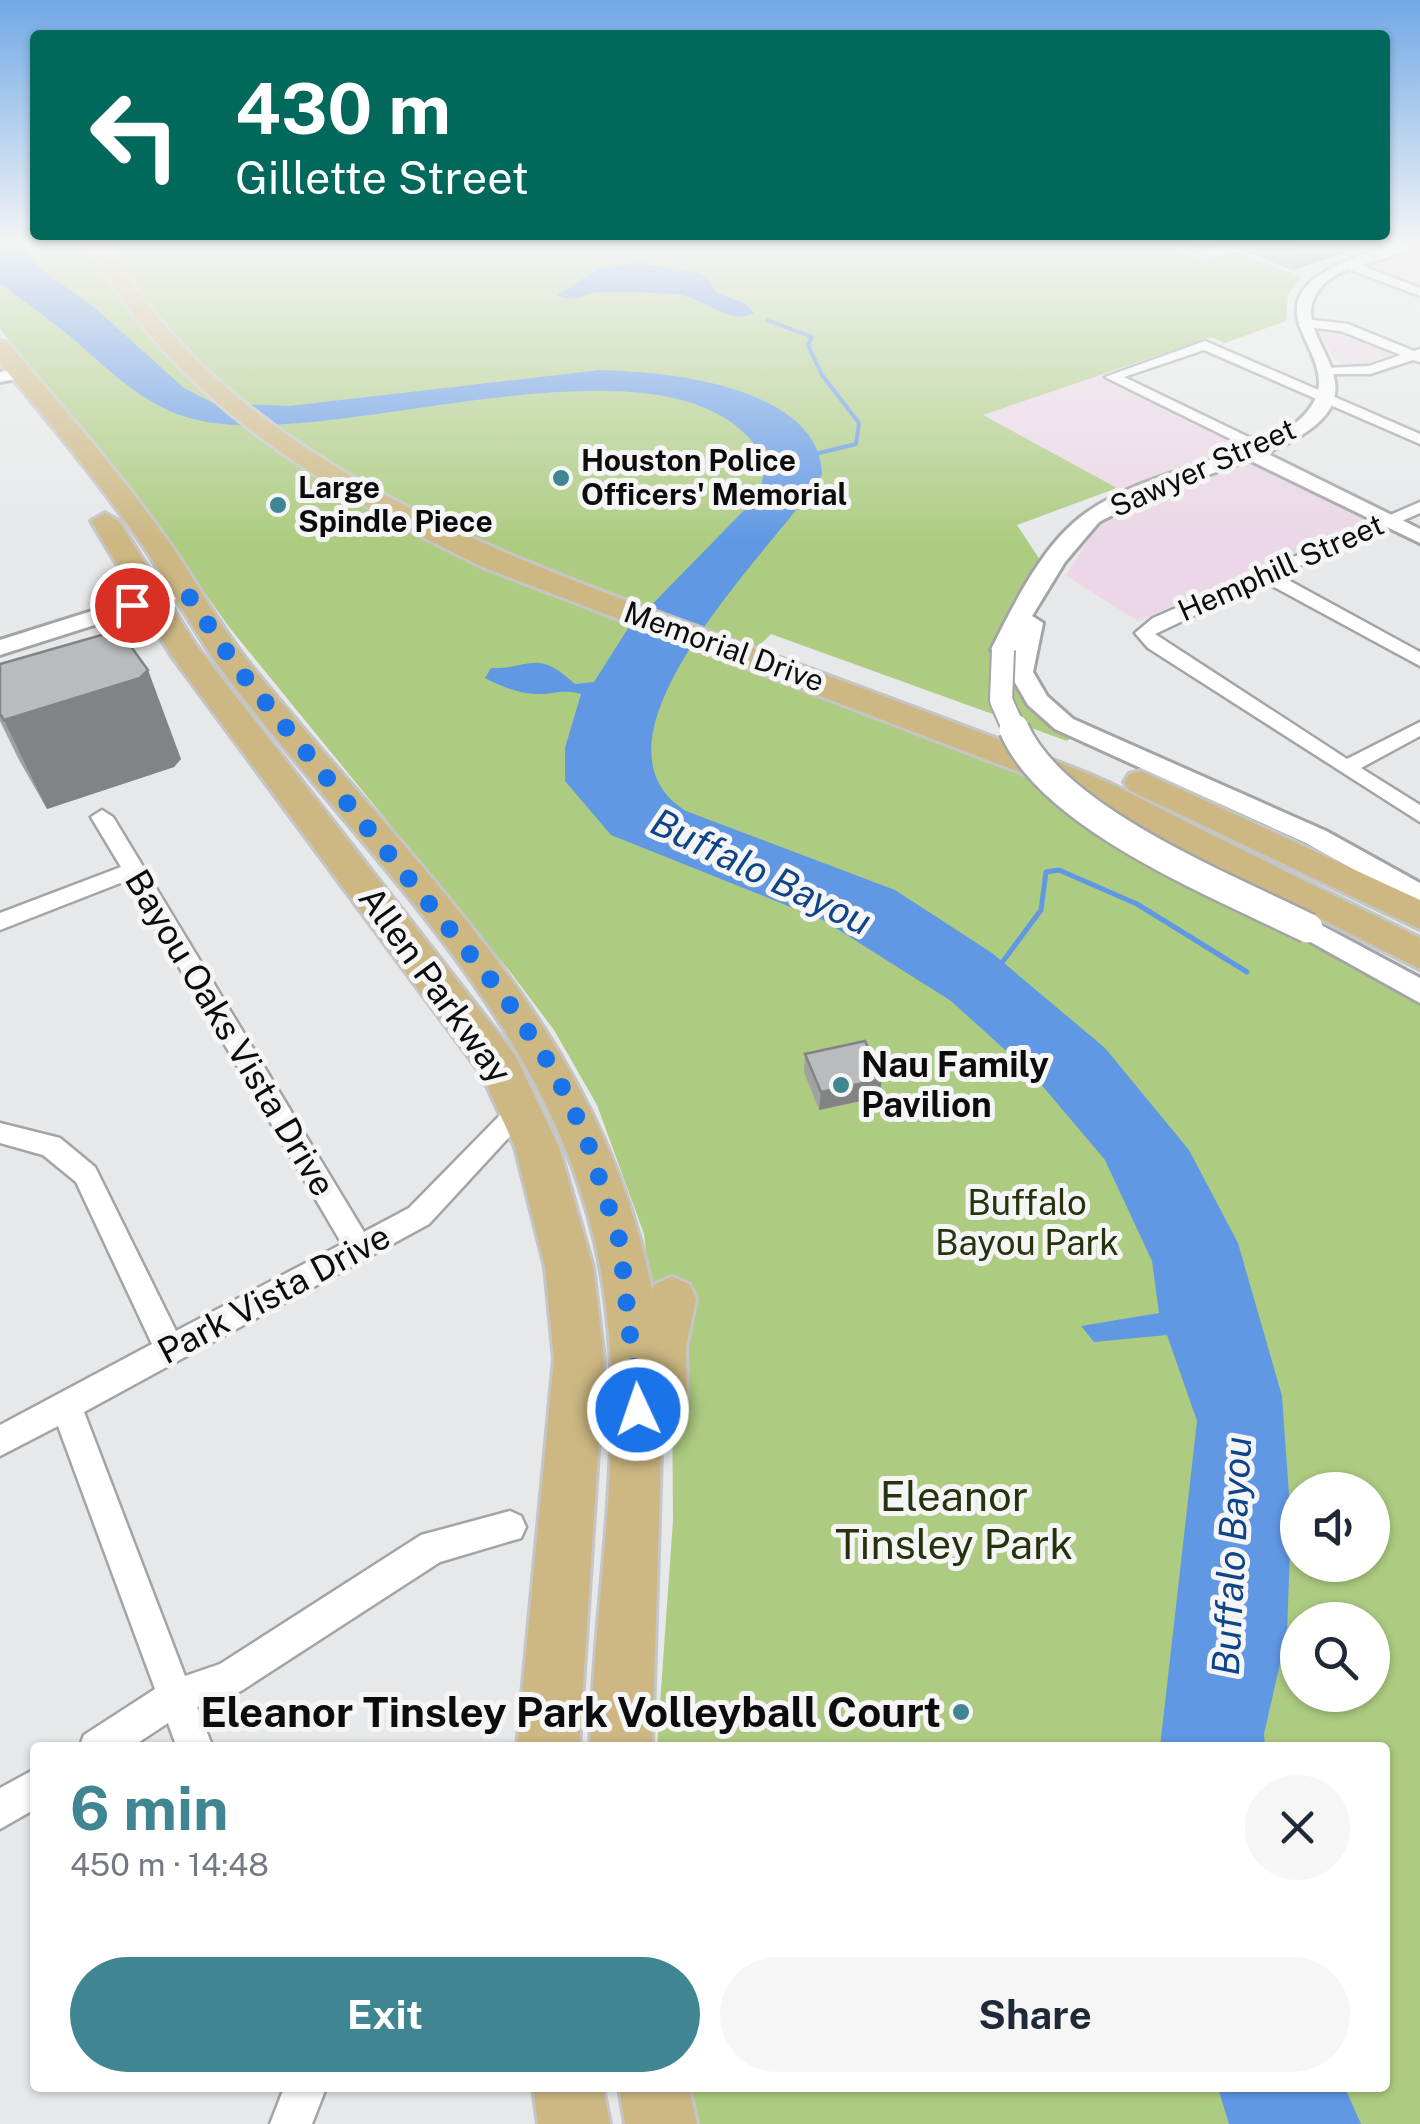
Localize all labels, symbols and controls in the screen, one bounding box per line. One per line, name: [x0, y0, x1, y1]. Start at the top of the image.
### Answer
text: 430 m: [235, 67, 451, 150]
icon: left: [70, 70, 200, 200]
text: Gillette Street: [235, 151, 529, 204]
street label: Sawyer Street: [1104, 410, 1301, 524]
place label: Houston Police Officers' Memorial: [581, 442, 847, 512]
marker: Houston Police Officers' Memorial: [550, 467, 572, 489]
place label: Large Spindle Piece: [298, 469, 493, 539]
marker: Large Spindle Piece: [267, 494, 289, 516]
street label: Hemphill Street: [1172, 506, 1389, 629]
pin: [90, 563, 175, 648]
icon: arrive: [105, 578, 160, 633]
street label: Memorial Drive: [619, 593, 829, 699]
water label: Buffalo Bayou: [644, 799, 879, 944]
street label: Bayou Oaks Vista Drive: [117, 862, 344, 1203]
street label: Allen Parkway: [350, 879, 520, 1091]
place label: Nau Family Pavilion: [861, 1044, 1049, 1125]
marker: Nau Family Pavilion: [830, 1074, 852, 1096]
park label: Buffalo Bayou Park: [935, 1182, 1119, 1263]
street label: Park Vista Drive: [151, 1215, 397, 1372]
position arrow: [586, 1358, 690, 1462]
water label: Buffalo Bayou: [1203, 1435, 1260, 1677]
park label: Eleanor Tinsley Park: [835, 1471, 1073, 1568]
map controls: [1280, 1472, 1390, 1712]
button: sound: [1280, 1472, 1390, 1582]
button: search: [1280, 1602, 1390, 1712]
place label: Eleanor Tinsley Park Volleyball Court: [200, 1687, 941, 1736]
marker: Eleanor Tinsley Park Volleyball Court: [950, 1701, 972, 1723]
text: 6 min: [70, 1773, 229, 1844]
button: close: [1245, 1775, 1350, 1880]
text: 450 m · 14:48: [70, 1846, 269, 1883]
button: Exit: [70, 1957, 700, 2072]
button: Share: [720, 1957, 1350, 2072]

